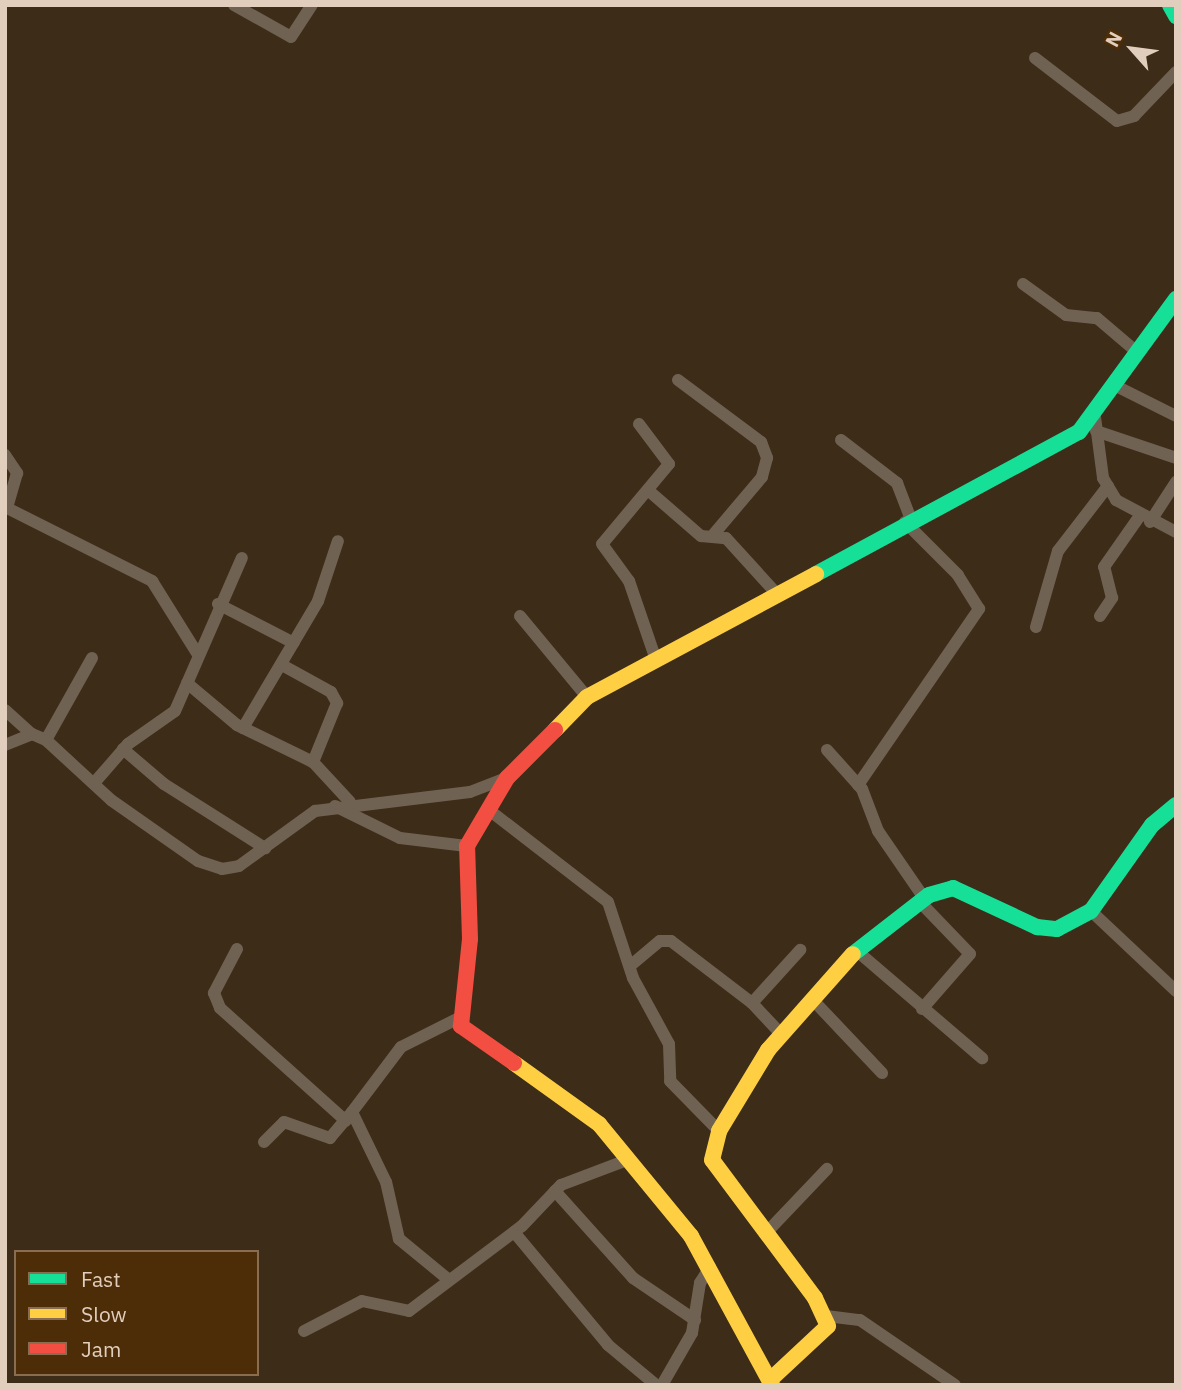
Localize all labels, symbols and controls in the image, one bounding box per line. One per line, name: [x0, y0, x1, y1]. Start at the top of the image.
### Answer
north arrow: [1097, 14, 1167, 84]
text: N: [1100, 27, 1127, 51]
legend: [14, 1250, 259, 1376]
text: Fast: [81, 1265, 121, 1293]
text: Slow: [81, 1300, 127, 1328]
text: Jam: [81, 1335, 121, 1363]

